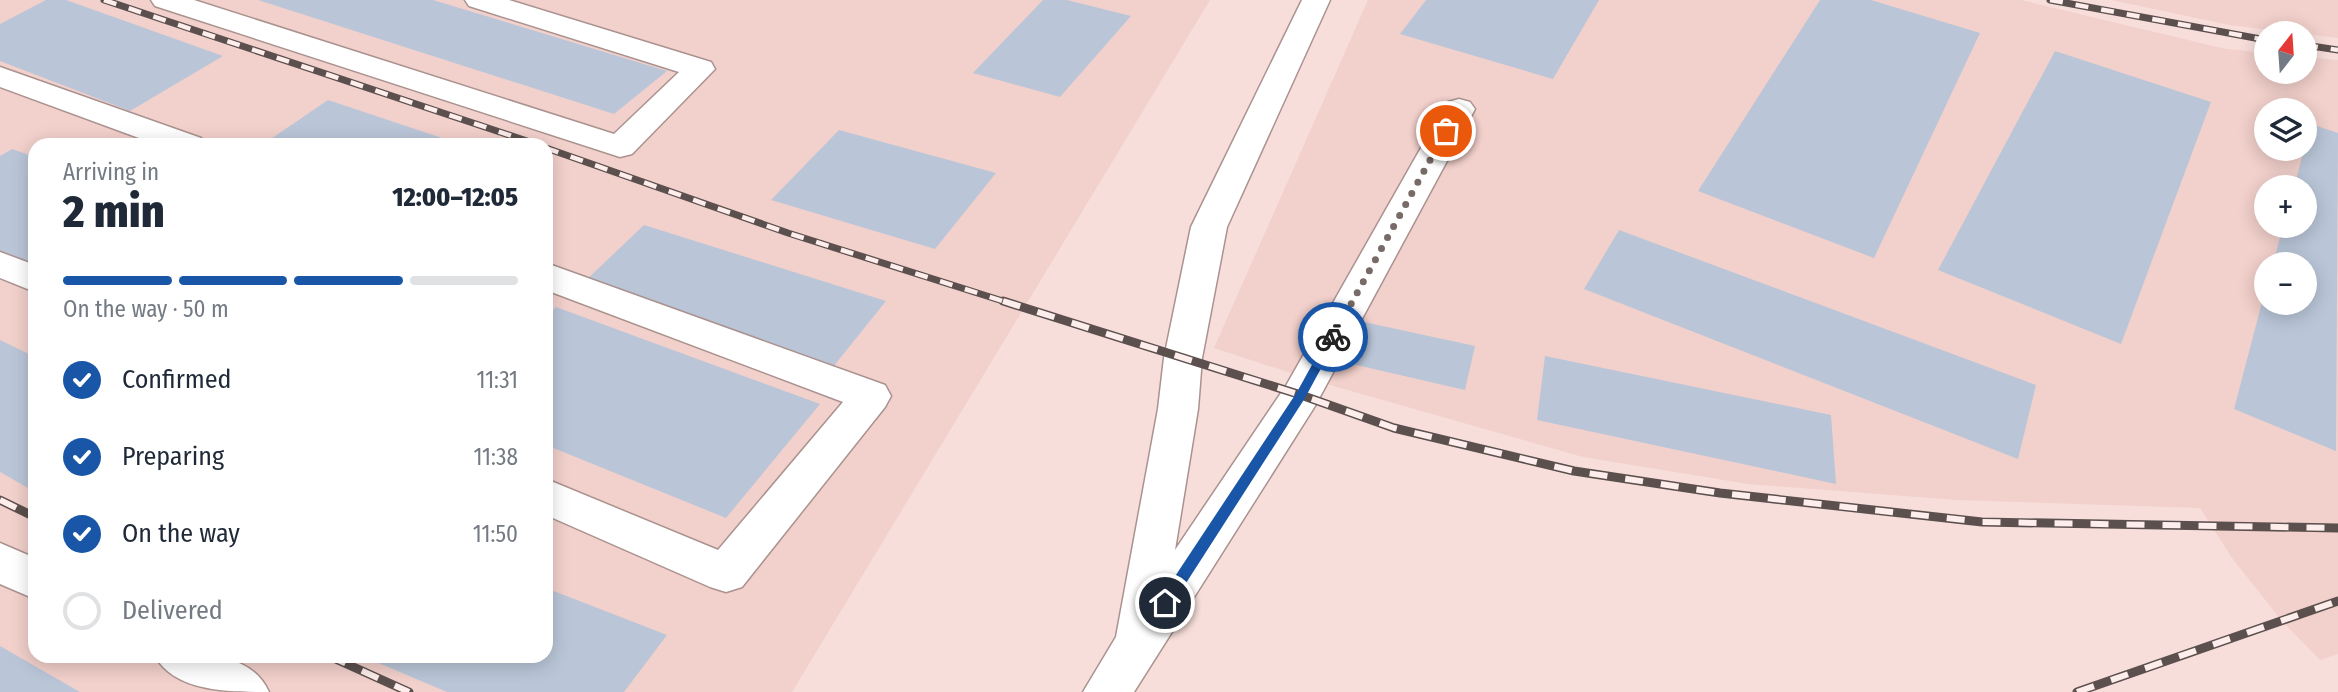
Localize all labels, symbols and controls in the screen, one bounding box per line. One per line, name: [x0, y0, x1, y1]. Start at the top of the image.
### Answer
north arrow: [2254, 21, 2317, 84]
map controls: [2254, 21, 2317, 315]
button: layers: [2254, 98, 2317, 161]
pin: [1416, 101, 1476, 161]
icon: bag: [1427, 112, 1465, 150]
text: Arriving in: [63, 158, 159, 186]
button: +: [2254, 175, 2317, 238]
text: 12:00–12:05: [392, 182, 518, 213]
text: 2 min: [63, 184, 165, 239]
button: −: [2254, 252, 2317, 315]
text: On the way · 50 m: [63, 295, 229, 323]
courier: [1298, 302, 1368, 372]
icon: bike: [1314, 318, 1352, 356]
icon: check: [63, 361, 101, 399]
text: Confirmed: [122, 364, 232, 395]
text: 11:31: [477, 366, 518, 394]
icon: check: [63, 438, 101, 476]
text: Preparing: [122, 441, 224, 472]
text: 11:38: [473, 443, 518, 471]
icon: check: [63, 515, 101, 553]
text: On the way: [122, 518, 240, 549]
text: 11:50: [473, 520, 518, 548]
pin: [1135, 573, 1195, 633]
icon: home: [1146, 584, 1184, 622]
text: Delivered: [122, 595, 223, 626]

